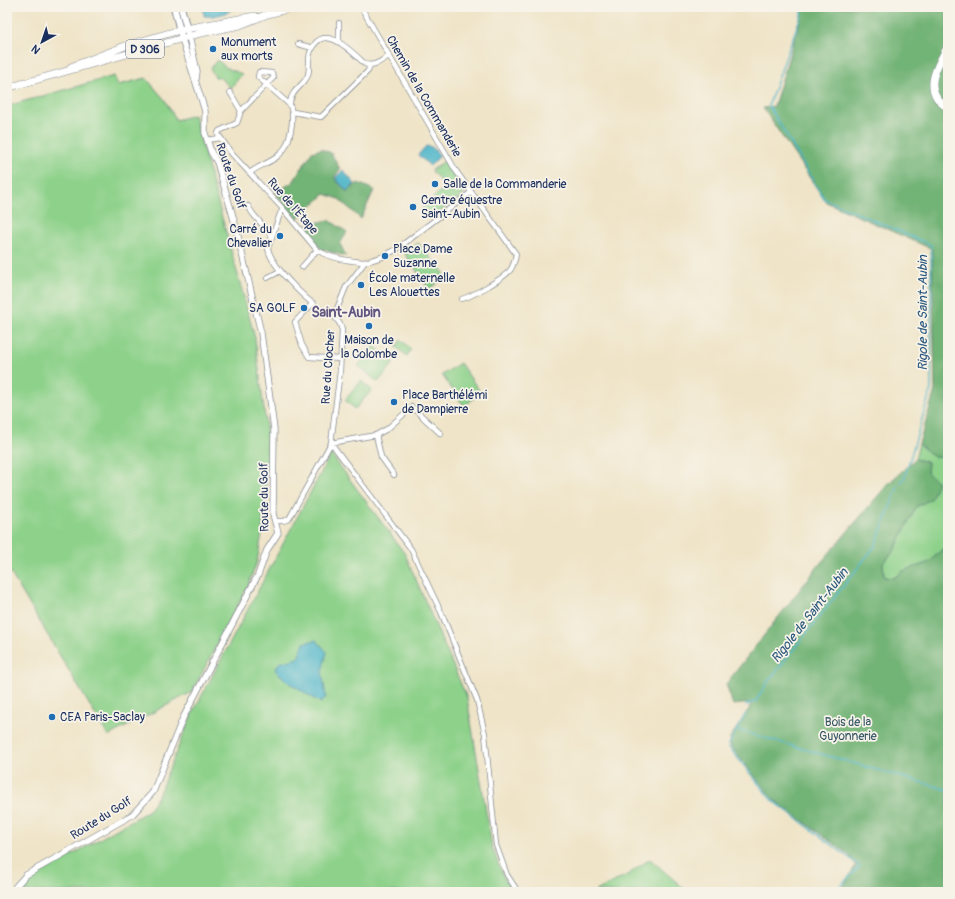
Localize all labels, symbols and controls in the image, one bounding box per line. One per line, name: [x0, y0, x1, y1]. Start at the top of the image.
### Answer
north arrow: [22, 22, 62, 62]
street label: Chemin de la Commanderie: [383, 33, 464, 160]
place label: Monument aux morts: [221, 35, 276, 64]
road number: D 306: [126, 40, 164, 58]
text: N: [28, 42, 43, 57]
marker: Monument aux morts: [208, 44, 218, 54]
street label: Route du Golf: [212, 141, 249, 212]
street label: Rue de l'Étape: [264, 174, 322, 238]
place label: Salle de la Commanderie: [443, 177, 567, 192]
marker: Salle de la Commanderie: [430, 179, 440, 189]
place label: Centre équestre Saint-Aubin: [421, 193, 502, 222]
marker: Centre équestre Saint-Aubin: [408, 202, 418, 212]
place label: Carré du Chevalier: [227, 222, 273, 251]
marker: Carré du Chevalier: [275, 231, 285, 241]
place label: Place Dame Suzanne: [393, 242, 452, 271]
marker: Place Dame Suzanne: [380, 251, 390, 261]
water label: Rigole de Saint-Aubin: [915, 255, 931, 371]
place label: École maternelle Les Alouettes: [369, 270, 455, 300]
marker: École maternelle Les Alouettes: [356, 280, 366, 290]
place label: SA GOLF: [249, 301, 296, 316]
marker: SA GOLF: [299, 303, 309, 313]
district label: Saint-Aubin: [311, 304, 381, 321]
marker: Maison de la Colombe: [364, 321, 374, 331]
street label: Rue du Clocher: [318, 329, 339, 405]
place label: Maison de la Colombe: [341, 333, 397, 362]
place label: Place Barthélémi de Dampierre: [402, 388, 487, 417]
marker: Place Barthélémi de Dampierre: [389, 397, 399, 407]
street label: Route du Golf: [256, 462, 273, 532]
water label: Rigole de Saint-Aubin: [768, 565, 852, 666]
place label: CEA Paris-Saclay: [60, 710, 145, 725]
marker: CEA Paris-Saclay: [47, 712, 57, 722]
park label: Bois de la Guyonnerie: [819, 715, 877, 744]
street label: Route du Golf: [68, 794, 135, 843]

